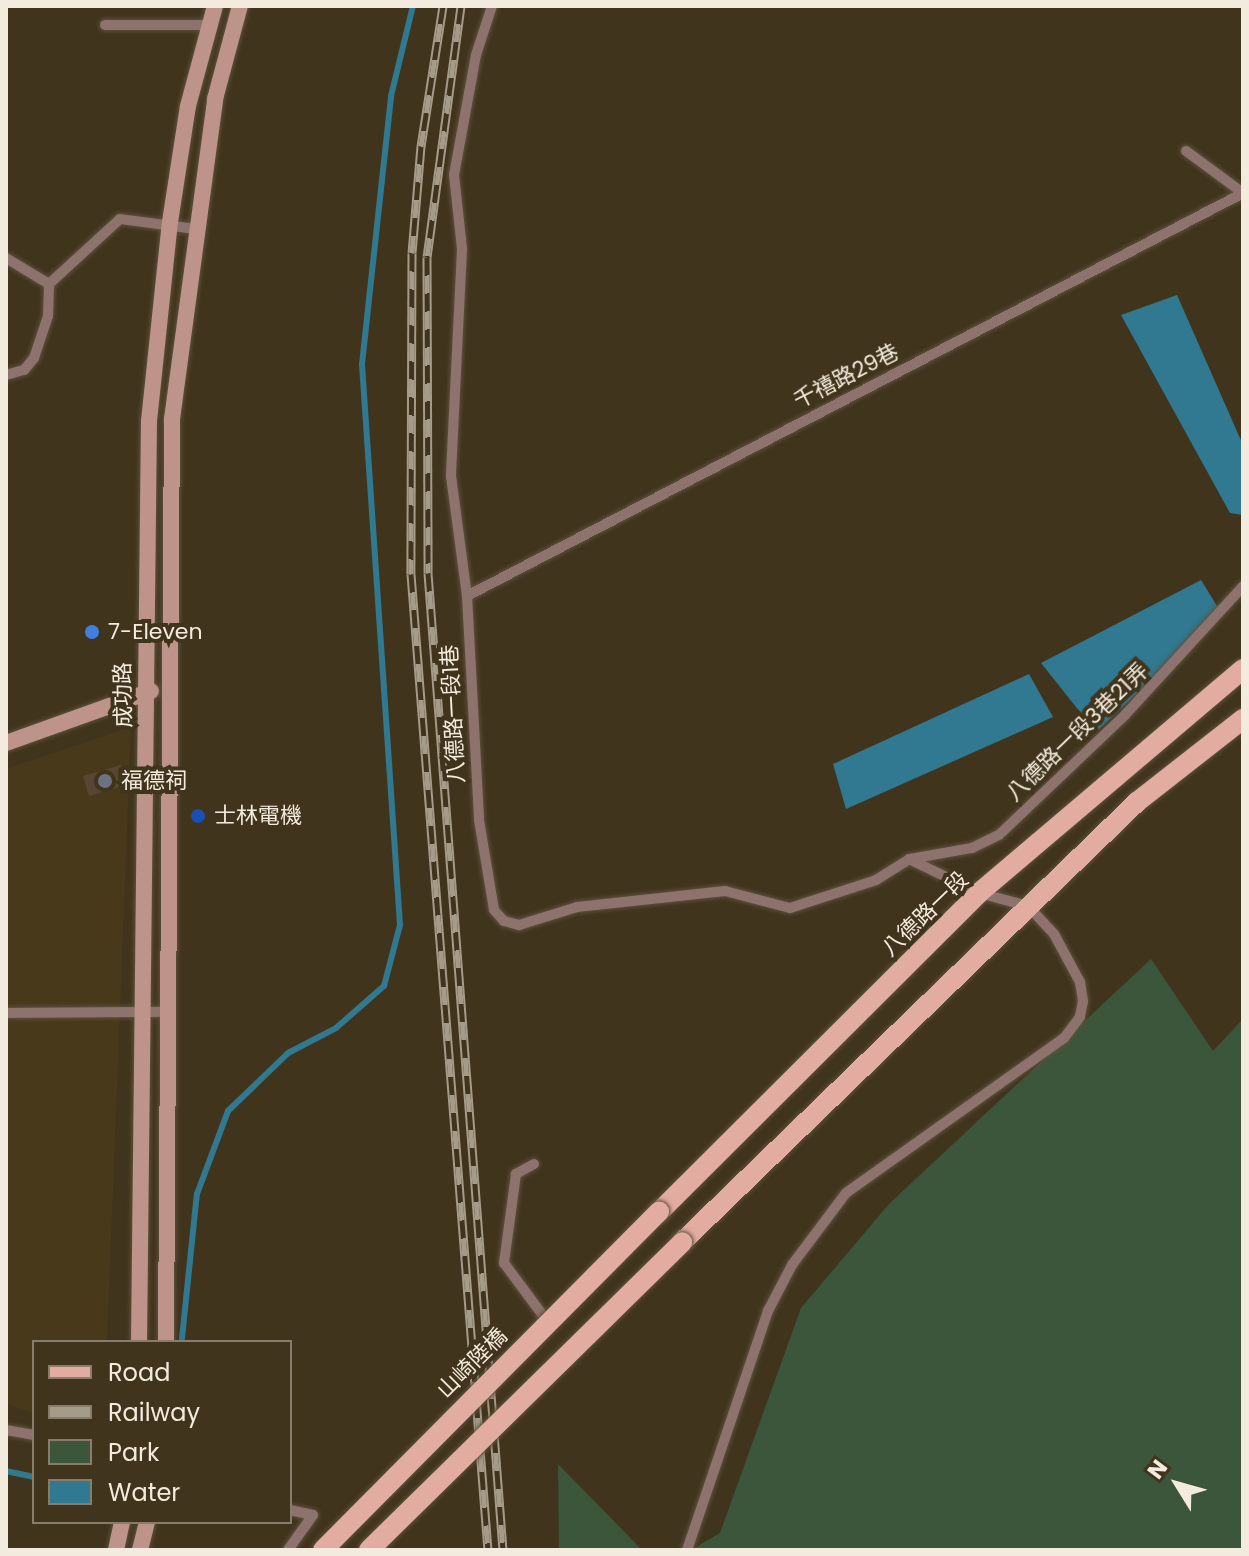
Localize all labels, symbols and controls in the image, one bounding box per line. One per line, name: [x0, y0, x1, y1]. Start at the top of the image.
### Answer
street label: 千禧路29巷: [789, 338, 903, 414]
place label: 7-Eleven: [108, 619, 203, 645]
marker: 7-Eleven: [83, 623, 101, 641]
street label: 八德路一段1巷: [436, 644, 470, 784]
street label: 八德路一段3巷21弄: [1001, 658, 1153, 806]
street label: 成功路: [109, 662, 137, 728]
place label: 福德祠: [121, 768, 187, 794]
marker: 福德祠: [96, 772, 114, 790]
place label: 士林電機: [214, 803, 302, 829]
marker: 士林電機: [189, 807, 207, 825]
street label: 八德路一段: [876, 866, 974, 962]
street label: 山崎陸橋: [432, 1323, 512, 1403]
legend: [32, 1340, 292, 1524]
text: Road: [108, 1356, 170, 1389]
text: Railway: [108, 1396, 200, 1429]
text: Park: [108, 1436, 159, 1469]
north arrow: [1137, 1444, 1217, 1524]
text: N: [1140, 1453, 1175, 1485]
text: Water: [108, 1476, 180, 1509]

